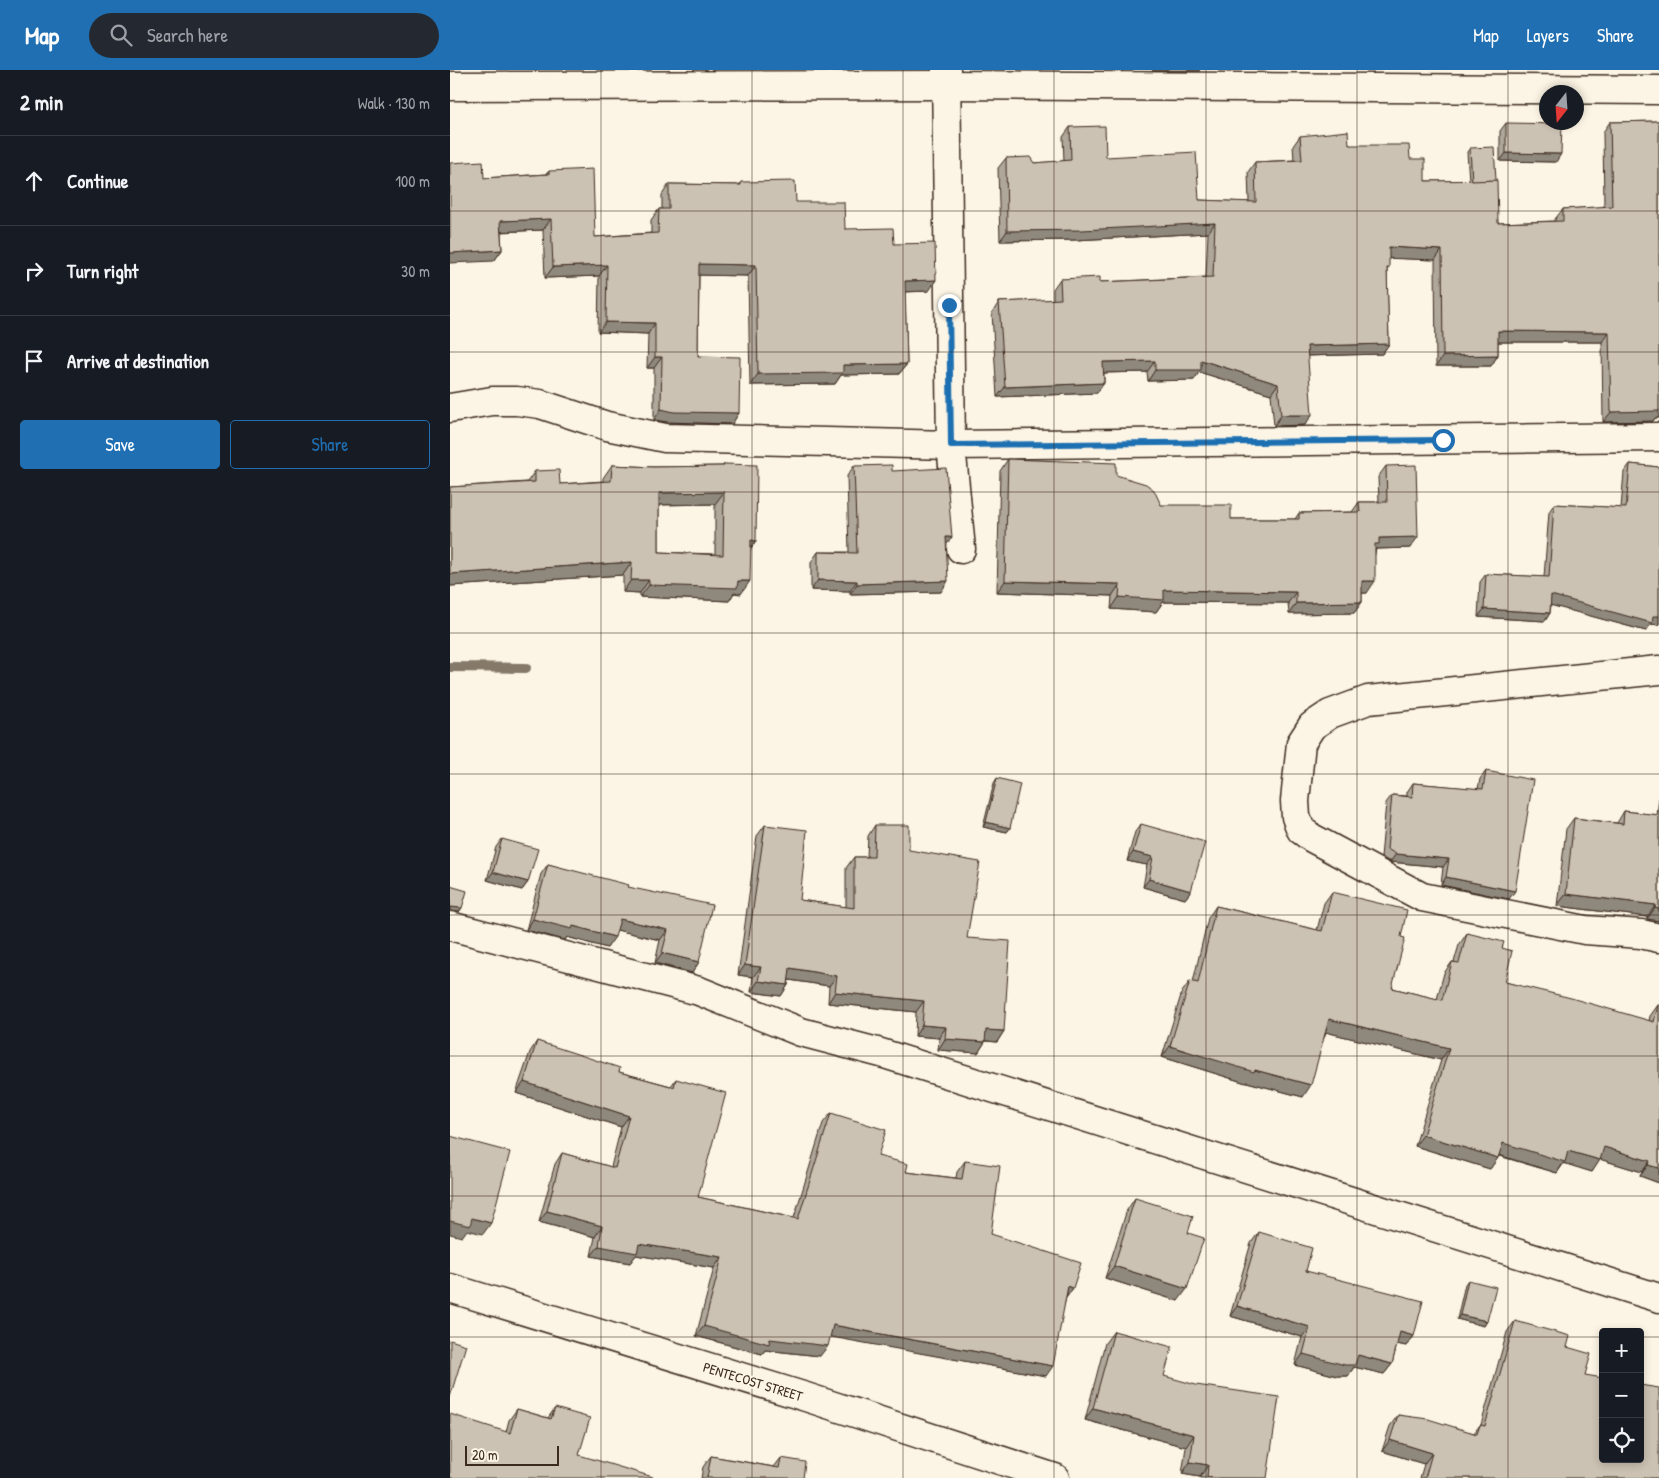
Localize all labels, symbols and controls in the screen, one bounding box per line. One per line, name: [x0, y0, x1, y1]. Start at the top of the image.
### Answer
search box: [89, 13, 439, 58]
text: Map: [25, 19, 59, 51]
icon: search: [107, 21, 135, 49]
text: Search here: [147, 22, 228, 48]
text: Map: [1473, 23, 1499, 48]
text: Layers: [1527, 23, 1569, 48]
text: Share: [1597, 23, 1634, 48]
north arrow: [1539, 85, 1584, 130]
text: 2 min: [20, 88, 63, 117]
text: Walk · 130 m: [358, 92, 430, 114]
icon: ahead: [20, 167, 48, 195]
text: Continue: [67, 168, 128, 194]
text: 100 m: [395, 170, 430, 192]
icon: right: [20, 257, 48, 285]
text: Turn right: [67, 258, 138, 284]
text: 30 m: [401, 260, 430, 282]
route end: [938, 294, 961, 317]
icon: arrive: [20, 347, 48, 375]
text: Arrive at destination: [67, 348, 209, 374]
button: Save: [20, 420, 220, 469]
button: Share: [230, 420, 430, 469]
route start: [1432, 429, 1455, 452]
map controls: [1599, 1328, 1644, 1463]
button: +: [1599, 1328, 1644, 1373]
street label: PENTECOST STREET: [701, 1357, 805, 1405]
button: −: [1599, 1373, 1644, 1418]
button: locate: [1599, 1418, 1644, 1463]
scale bar: [465, 1443, 559, 1466]
text: 20 m: [472, 1445, 498, 1464]

